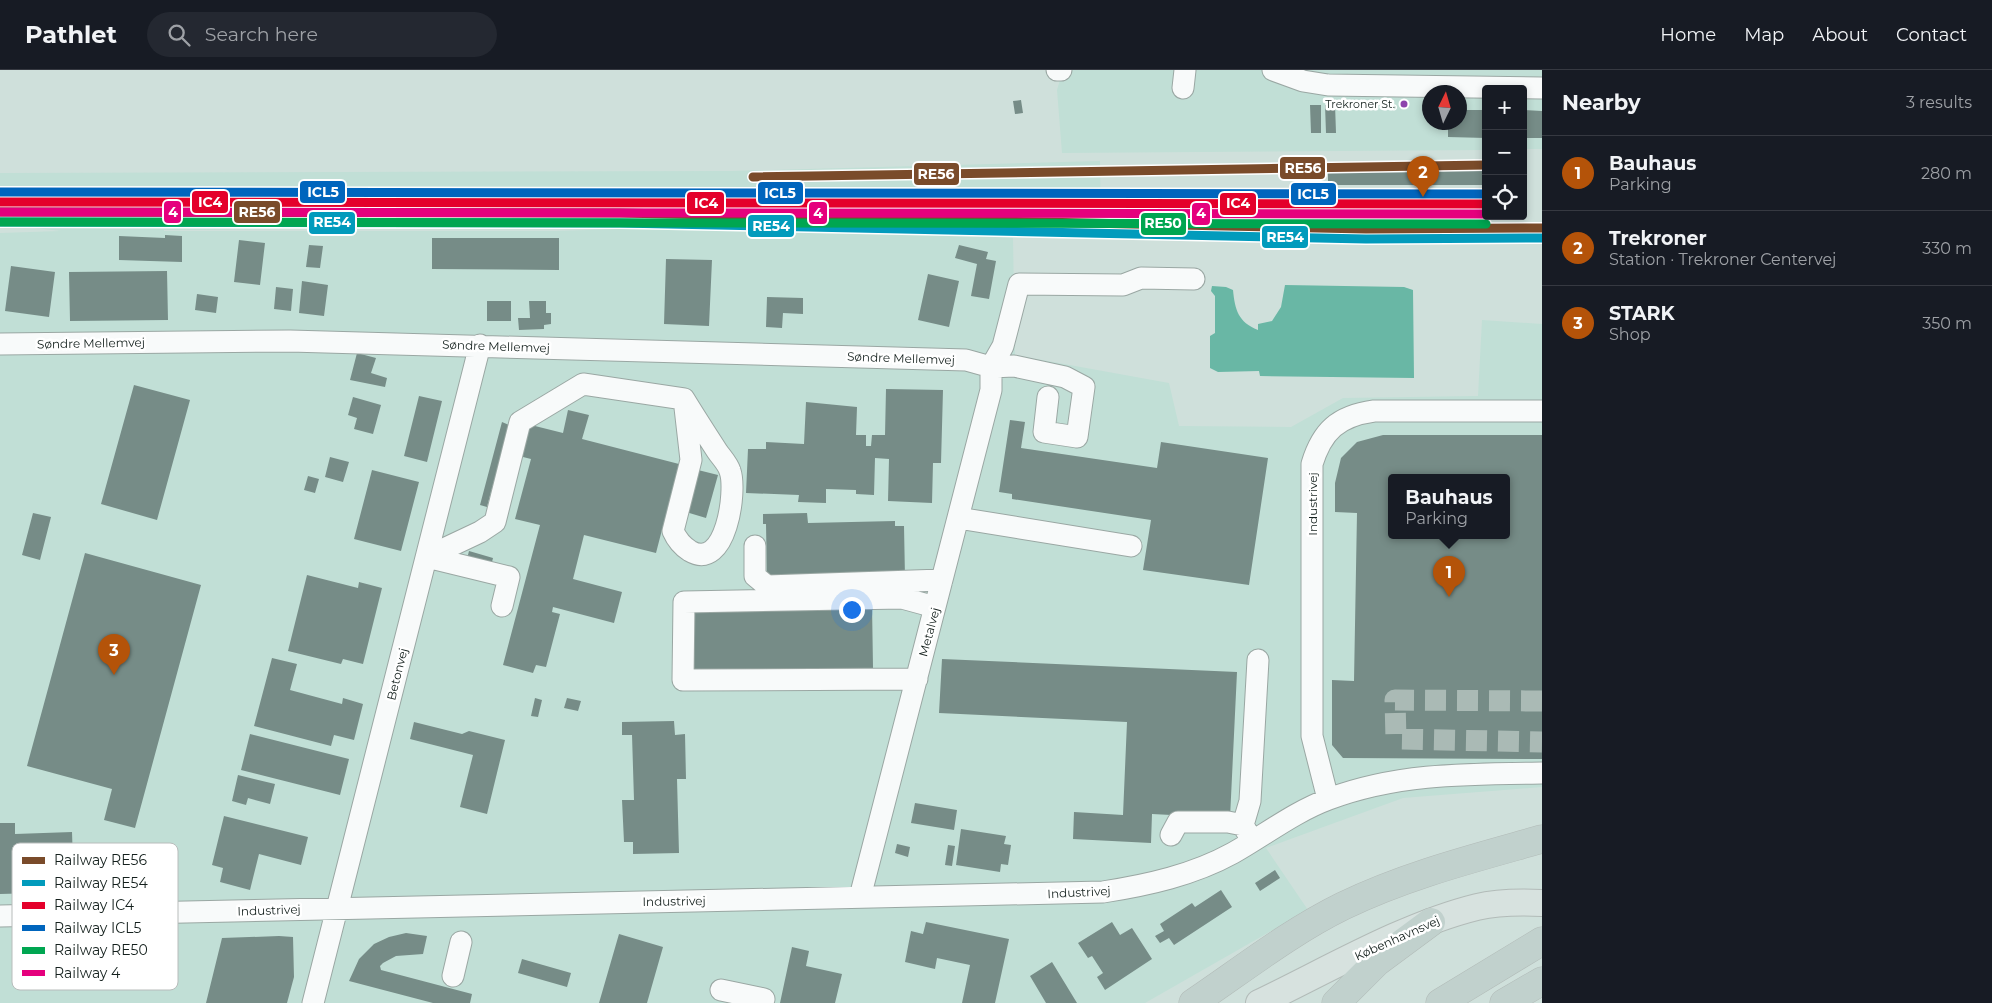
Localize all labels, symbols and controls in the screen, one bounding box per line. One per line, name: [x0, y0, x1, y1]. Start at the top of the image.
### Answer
search box: [147, 12, 497, 57]
text: Pathlet: [25, 20, 117, 49]
icon: search: [165, 21, 193, 49]
text: Search here: [205, 23, 318, 46]
text: Home: [1660, 24, 1716, 46]
text: Map: [1744, 24, 1784, 46]
text: About: [1812, 24, 1868, 46]
text: Contact: [1896, 24, 1967, 46]
north arrow: [1422, 85, 1467, 130]
map controls: [1482, 85, 1527, 220]
button: +: [1482, 85, 1527, 130]
text: Nearby: [1562, 90, 1641, 115]
text: 3 results: [1906, 93, 1972, 112]
place label: Trekroner St.: [1325, 97, 1395, 111]
marker: Trekroner St.: [1399, 99, 1409, 109]
button: −: [1482, 130, 1527, 175]
text: Bauhaus: [1609, 152, 1696, 175]
line badge: RE56: [1279, 156, 1326, 180]
pin: 2: [1407, 156, 1439, 197]
text: RE56: [1285, 159, 1322, 177]
line badge: RE56: [913, 162, 960, 186]
text: 1: [1575, 164, 1581, 183]
text: 280 m: [1921, 164, 1972, 183]
text: RE56: [918, 165, 955, 183]
button: locate: [1482, 175, 1527, 220]
text: Parking: [1609, 175, 1672, 194]
line badge: ICL5: [299, 180, 346, 204]
line badge: ICL5: [757, 181, 804, 205]
line badge: ICL5: [1290, 182, 1337, 206]
text: ICL5: [307, 183, 339, 201]
text: ICL5: [764, 184, 796, 202]
text: ICL5: [1297, 185, 1329, 203]
line badge: IC4: [191, 190, 229, 214]
line badge: IC4: [686, 191, 725, 215]
line badge: IC4: [1219, 192, 1257, 216]
text: IC4: [198, 193, 222, 211]
text: IC4: [694, 194, 718, 212]
text: IC4: [1226, 194, 1250, 212]
line badge: 4: [163, 200, 182, 224]
line badge: RE56: [233, 200, 281, 224]
line badge: 4: [808, 201, 828, 225]
line badge: 4: [1191, 202, 1211, 226]
text: 4: [168, 203, 178, 221]
text: RE56: [239, 203, 276, 221]
text: 4: [813, 204, 823, 222]
text: 4: [1196, 204, 1206, 222]
line badge: RE54: [308, 211, 356, 235]
line badge: RE50: [1140, 212, 1187, 236]
text: RE54: [313, 213, 351, 231]
line badge: RE54: [747, 214, 795, 238]
text: RE50: [1144, 214, 1182, 232]
text: RE54: [752, 217, 790, 235]
line badge: RE54: [1261, 225, 1309, 249]
text: Trekroner: [1609, 227, 1707, 250]
text: RE54: [1266, 228, 1304, 246]
text: 2: [1573, 239, 1583, 258]
text: 330 m: [1922, 239, 1972, 258]
text: Station · Trekroner Centervej: [1609, 250, 1836, 269]
text: STARK: [1609, 302, 1675, 325]
text: 3: [1573, 314, 1583, 333]
text: 350 m: [1922, 314, 1972, 333]
text: Shop: [1609, 325, 1651, 344]
street label: Søndre Mellemvej: [37, 335, 145, 351]
street label: Søndre Mellemvej: [442, 337, 550, 355]
street label: Søndre Mellemvej: [847, 349, 955, 367]
street label: Industrivej: [1305, 472, 1320, 536]
popup: [1388, 474, 1510, 539]
text: Bauhaus: [1405, 486, 1493, 509]
text: Parking: [1405, 509, 1468, 528]
pin: 1: [1433, 556, 1465, 597]
your location: [839, 597, 865, 623]
street label: Metalvej: [915, 606, 943, 658]
pin: 3: [98, 634, 130, 675]
street label: Betonvej: [383, 646, 411, 702]
legend: [12, 843, 178, 990]
text: Railway RE56: [54, 851, 147, 869]
text: Railway RE54: [54, 874, 148, 892]
street label: Industrivej: [1047, 883, 1111, 901]
street label: Industrivej: [642, 893, 706, 909]
text: Railway IC4: [54, 896, 135, 914]
street label: Industrivej: [237, 901, 301, 919]
street label: Københavnsvej: [1352, 913, 1442, 963]
text: Railway ICL5: [54, 919, 142, 937]
text: Railway RE50: [54, 941, 148, 959]
text: Railway 4: [54, 964, 121, 982]

